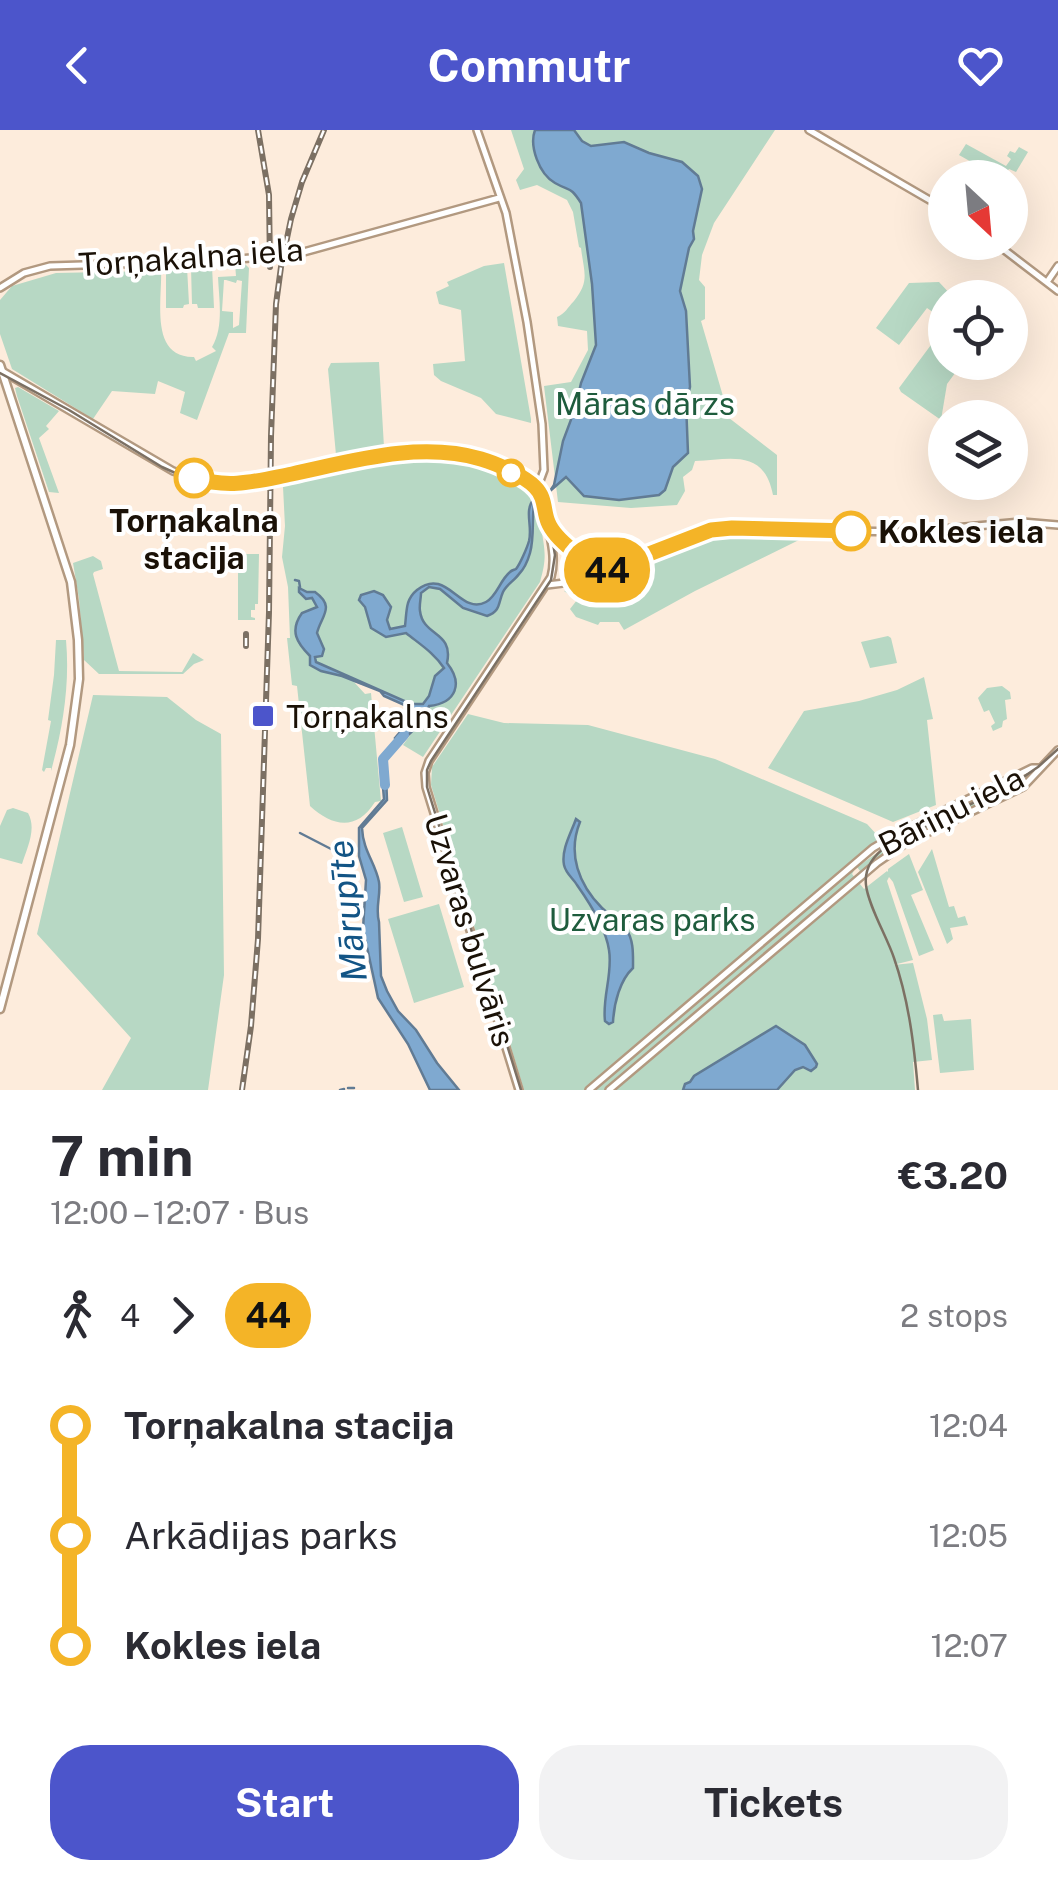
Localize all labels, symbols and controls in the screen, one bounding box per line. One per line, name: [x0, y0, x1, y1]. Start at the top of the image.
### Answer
icon: back: [50, 38, 105, 93]
icon: heart: [953, 38, 1008, 93]
text: Commutr: [428, 39, 630, 92]
north arrow: [928, 160, 1028, 260]
map controls: [928, 160, 1028, 500]
street label: Torņakalna iela: [77, 231, 305, 283]
button: locate: [928, 280, 1028, 380]
park label: Māras dārzs: [555, 385, 735, 422]
button: layers: [928, 400, 1028, 500]
marker: Torņakalna stacija: [175, 459, 213, 497]
unlabelled marker: [498, 460, 524, 486]
place label: Torņakalna stacija: [109, 502, 279, 576]
marker: Kokles iela: [832, 512, 870, 550]
place label: Kokles iela: [878, 513, 1044, 550]
line badge: 44: [562, 538, 652, 602]
text: 44: [584, 550, 630, 591]
place label: Torņakalns: [286, 698, 449, 735]
marker: Torņakalns: [250, 703, 276, 729]
street label: Bāriņu iela: [872, 759, 1030, 863]
street label: Uzvaras bulvāris: [417, 809, 523, 1051]
water label: Mārupīte: [319, 838, 375, 984]
park label: Uzvaras parks: [548, 901, 756, 938]
text: 7 min: [50, 1124, 194, 1188]
text: €3.20: [898, 1153, 1008, 1198]
text: 12:00 – 12:07 · Bus: [50, 1194, 309, 1231]
icon: walk: [50, 1288, 105, 1343]
icon: forward: [155, 1288, 210, 1343]
text: 44: [245, 1295, 291, 1336]
text: 4: [120, 1297, 140, 1334]
text: 2 stops: [900, 1297, 1008, 1334]
text: Torņakalna stacija: [124, 1403, 454, 1448]
text: 12:04: [929, 1407, 1008, 1444]
text: Arkādijas parks: [124, 1513, 398, 1558]
text: 12:05: [929, 1517, 1008, 1554]
text: Kokles iela: [124, 1623, 321, 1668]
text: 12:07: [930, 1627, 1008, 1664]
button: Start: [50, 1745, 519, 1860]
button: Tickets: [539, 1745, 1008, 1860]

